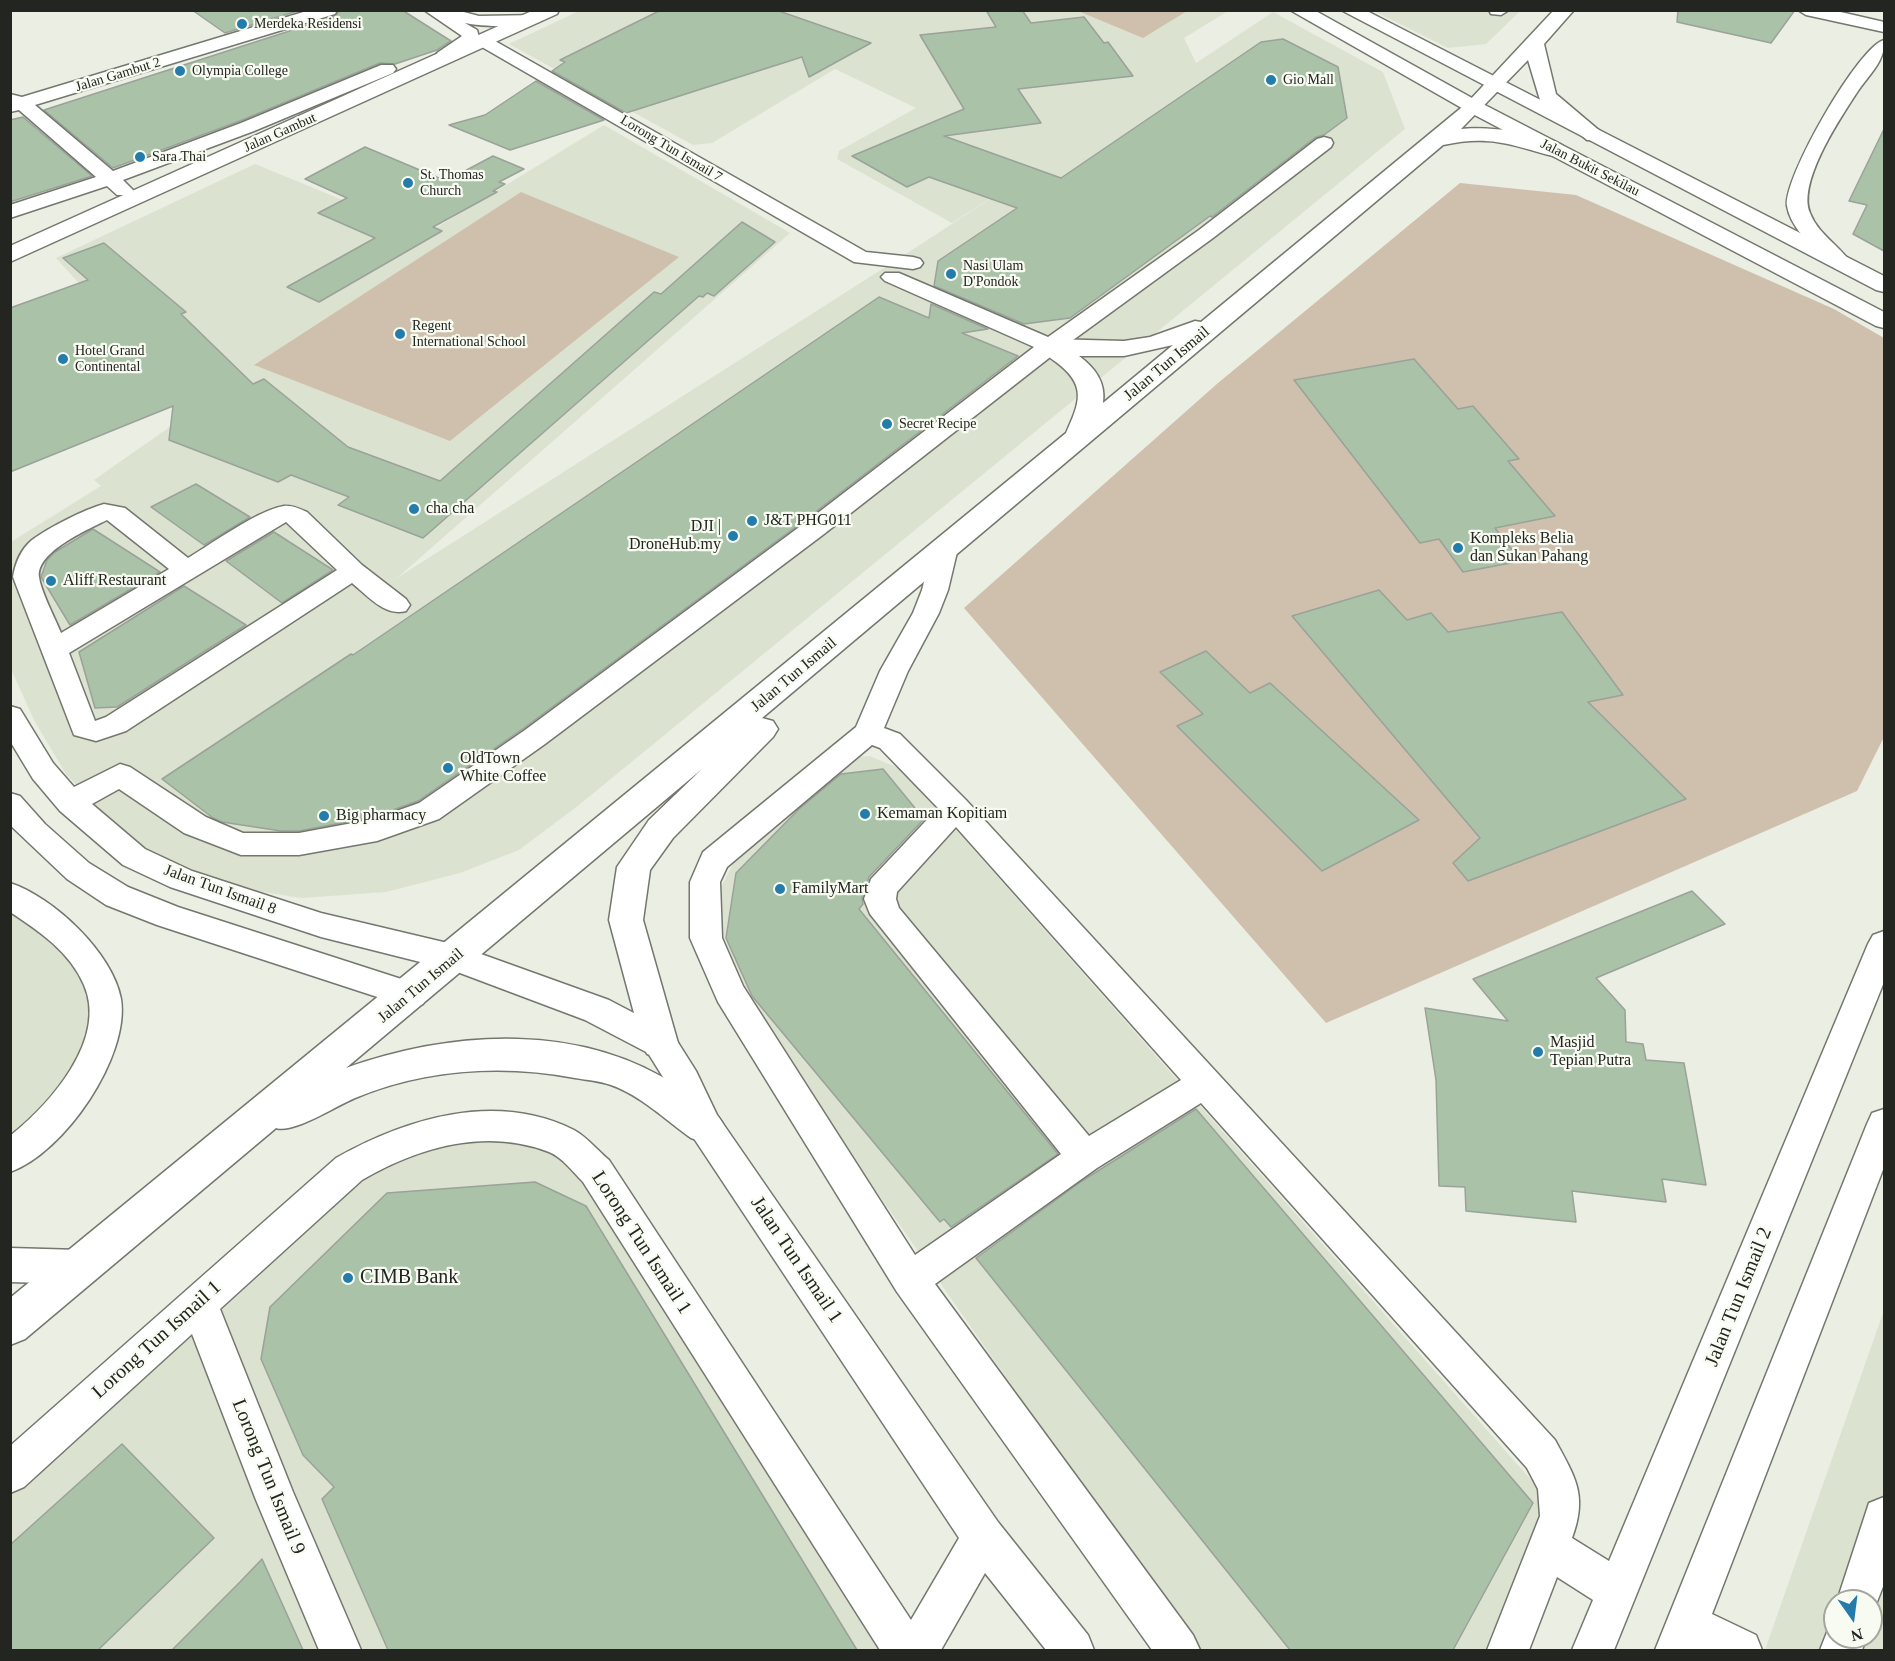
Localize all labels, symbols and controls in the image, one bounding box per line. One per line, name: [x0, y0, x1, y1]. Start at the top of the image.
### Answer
place label: Merdeka Residensi: [254, 16, 362, 32]
marker: Merdeka Residensi: [235, 17, 249, 31]
street label: Jalan Gambut 2: [74, 54, 162, 96]
place label: Olympia College: [192, 63, 288, 79]
marker: Olympia College: [173, 64, 187, 78]
place label: Gio Mall: [1283, 72, 1334, 88]
marker: Gio Mall: [1264, 73, 1278, 87]
street label: Jalan Gambut: [241, 110, 319, 156]
street label: Lorong Tun Ismail 7: [617, 112, 725, 186]
street label: Jalan Bukit Sekilau: [1538, 136, 1642, 200]
place label: Sara Thai: [152, 149, 206, 165]
marker: Sara Thai: [133, 150, 147, 164]
place label: St. Thomas Church: [420, 167, 484, 200]
marker: St. Thomas Church: [401, 176, 415, 190]
place label: Nasi Ulam D'Pondok: [963, 258, 1023, 290]
marker: Nasi Ulam D'Pondok: [944, 267, 958, 281]
place label: Regent International School: [412, 318, 526, 350]
street label: Jalan Tun Ismail: [1120, 323, 1214, 405]
marker: Regent International School: [393, 327, 407, 341]
place label: Hotel Grand Continental: [75, 343, 145, 376]
marker: Hotel Grand Continental: [56, 352, 70, 366]
place label: Secret Recipe: [899, 416, 976, 432]
marker: Secret Recipe: [880, 417, 894, 431]
place label: cha cha: [426, 499, 474, 519]
marker: cha cha: [407, 502, 421, 516]
place label: J&T PHG011: [764, 511, 852, 531]
marker: J&T PHG011: [745, 514, 759, 528]
place label: DJI | DroneHub.my: [629, 517, 721, 555]
marker: DJI | DroneHub.my: [726, 529, 740, 543]
place label: Kompleks Belia dan Sukan Pahang: [1470, 529, 1588, 567]
marker: Kompleks Belia dan Sukan Pahang: [1451, 541, 1465, 555]
place label: Aliff Restaurant: [63, 571, 166, 591]
marker: Aliff Restaurant: [44, 574, 58, 588]
street label: Jalan Tun Ismail: [747, 634, 841, 716]
place label: OldTown White Coffee: [460, 749, 546, 787]
marker: OldTown White Coffee: [441, 761, 455, 775]
place label: Kemaman Kopitiam: [877, 804, 1007, 824]
place label: Big pharmacy: [336, 806, 426, 826]
marker: Kemaman Kopitiam: [858, 807, 872, 821]
marker: Big pharmacy: [317, 809, 331, 823]
street label: Jalan Tun Ismail 8: [161, 861, 279, 919]
place label: FamilyMart: [792, 879, 868, 899]
marker: FamilyMart: [773, 882, 787, 896]
street label: Jalan Tun Ismail: [374, 945, 468, 1027]
place label: Masjid Tepian Putra: [1550, 1033, 1631, 1071]
marker: Masjid Tepian Putra: [1531, 1045, 1545, 1059]
street label: Lorong Tun Ismail 1: [586, 1167, 696, 1319]
street label: Jalan Tun Ismail 1: [745, 1192, 847, 1328]
street label: Jalan Tun Ismail 2: [1700, 1224, 1778, 1370]
place label: CIMB Bank: [360, 1266, 458, 1290]
marker: CIMB Bank: [341, 1271, 355, 1285]
street label: Lorong Tun Ismail 1: [88, 1276, 226, 1404]
street label: Lorong Tun Ismail 9: [226, 1396, 310, 1558]
north arrow: [1823, 1589, 1883, 1649]
text: N: [1849, 1625, 1865, 1645]

